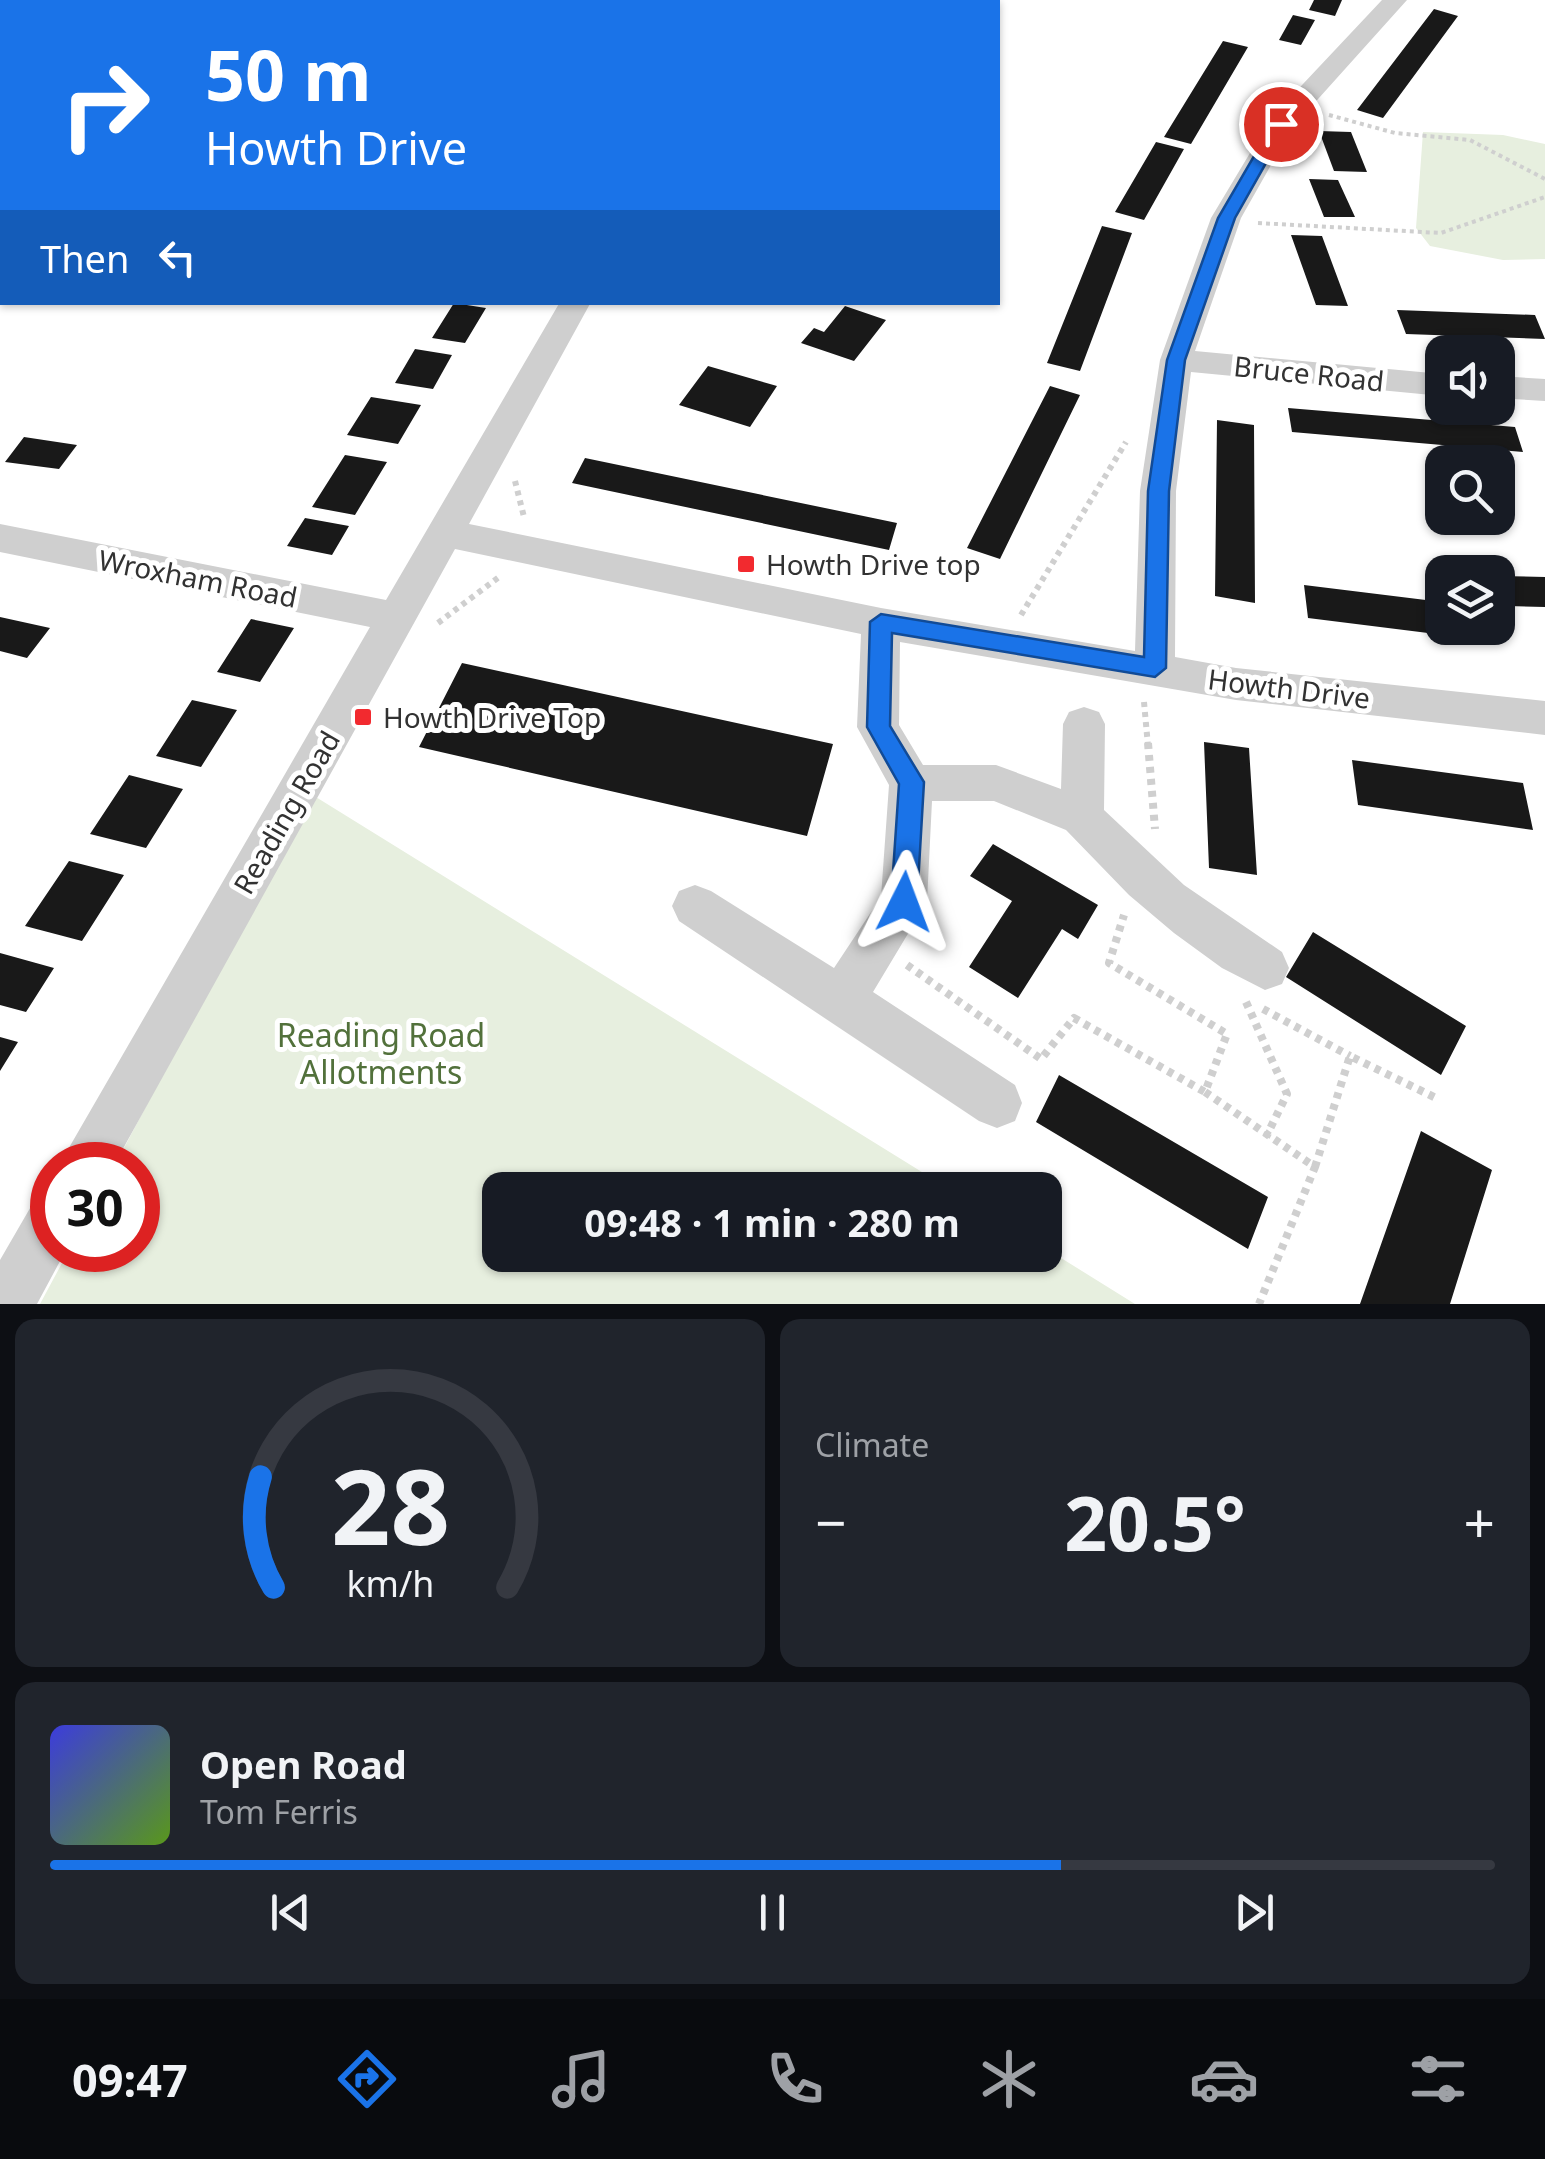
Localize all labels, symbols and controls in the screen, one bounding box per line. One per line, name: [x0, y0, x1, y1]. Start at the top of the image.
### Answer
text: 50 m: [205, 26, 372, 122]
icon: right: [40, 40, 170, 170]
pin: [1239, 82, 1324, 167]
icon: arrive: [1254, 97, 1309, 152]
text: Howth Drive: [205, 117, 467, 178]
icon: left: [150, 230, 205, 285]
text: Then: [40, 232, 130, 284]
map controls: [1425, 335, 1515, 645]
button: sound: [1425, 335, 1515, 425]
street label: Bruce Road: [1232, 346, 1386, 400]
button: search: [1425, 445, 1515, 535]
street label: Wroxham Road: [95, 540, 301, 616]
place label: Howth Drive top: [766, 545, 981, 583]
marker: Howth Drive top: [735, 553, 757, 575]
button: layers: [1425, 555, 1515, 645]
street label: Howth Drive: [1206, 659, 1372, 717]
place label: Howth Drive Top: [383, 698, 601, 736]
marker: Howth Drive Top: [352, 706, 374, 728]
street label: Reading Road: [224, 723, 348, 901]
position arrow: [852, 850, 956, 954]
park label: Reading Road Allotments: [277, 1013, 485, 1093]
speed limit sign: 30: [30, 1142, 160, 1272]
text: 09:48 · 1 min · 280 m: [584, 1196, 960, 1248]
text: Climate: [815, 1423, 929, 1466]
text: 28: [331, 1434, 449, 1575]
text: 20.5°: [1064, 1471, 1246, 1573]
text: −: [815, 1484, 846, 1559]
text: +: [1464, 1484, 1495, 1559]
text: km/h: [346, 1559, 434, 1607]
text: Open Road: [200, 1738, 407, 1790]
text: Tom Ferris: [200, 1790, 358, 1833]
icon: previous: [263, 1885, 318, 1940]
icon: pause: [745, 1885, 800, 1940]
icon: next: [1227, 1885, 1282, 1940]
icon: directions: [332, 2044, 402, 2114]
icon: music: [546, 2044, 616, 2114]
icon: phone: [760, 2044, 830, 2114]
icon: climate: [974, 2044, 1044, 2114]
icon: car: [1189, 2044, 1259, 2114]
icon: filters: [1403, 2044, 1473, 2114]
text: 09:47: [72, 2049, 188, 2110]

